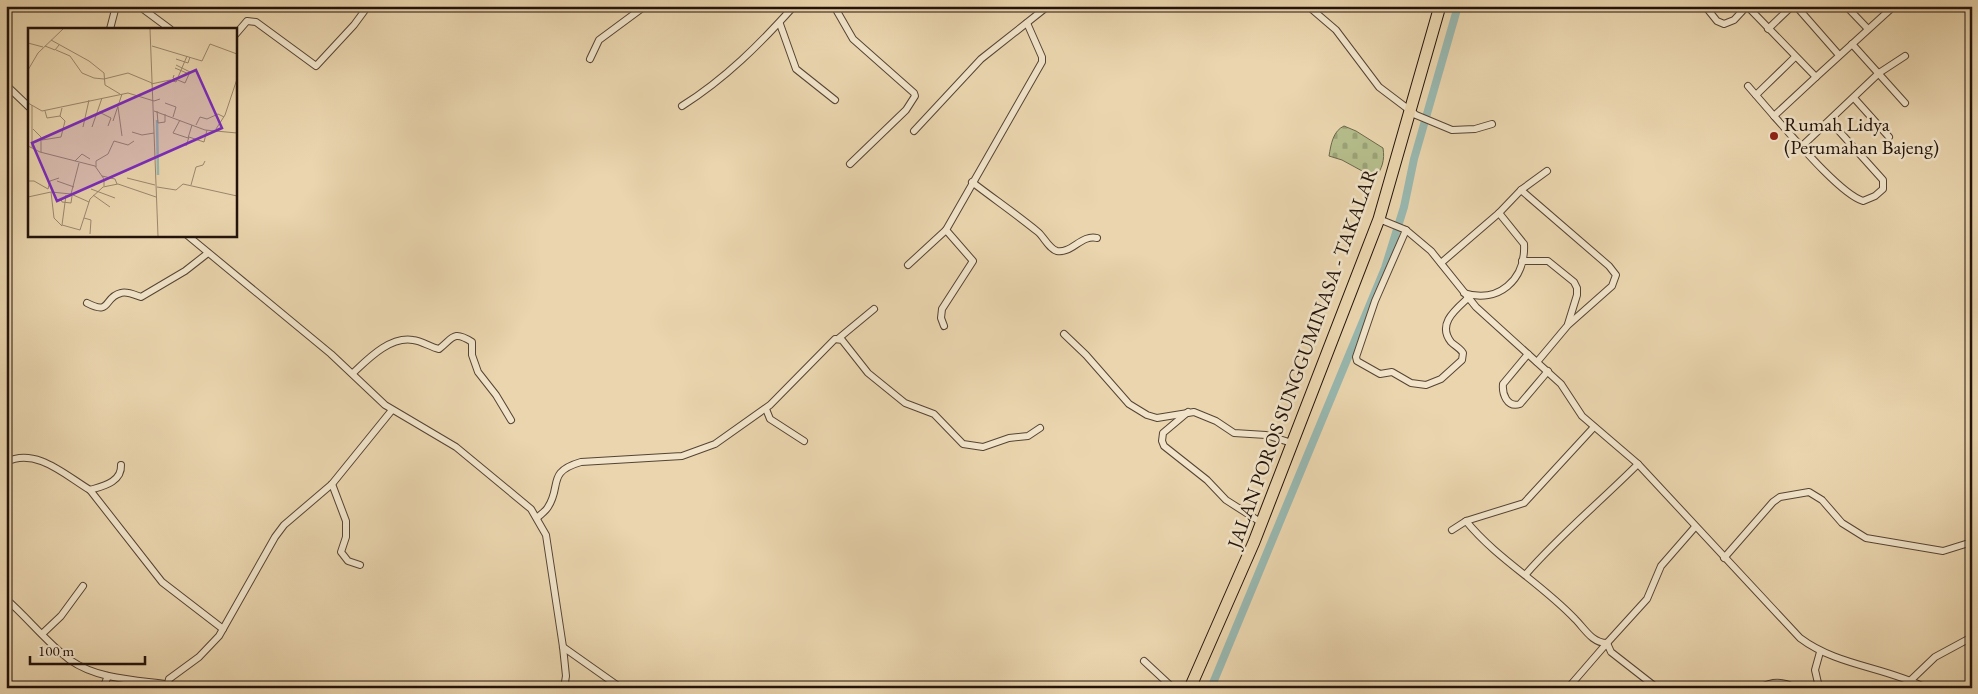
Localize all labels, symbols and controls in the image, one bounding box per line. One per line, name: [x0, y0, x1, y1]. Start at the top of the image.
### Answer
inset map: [28, 28, 236, 236]
place label: Rumah Lidya (Perumahan Bajeng): [1784, 111, 1939, 160]
marker: Rumah Lidya (Perumahan Bajeng): [1768, 130, 1780, 142]
street label: JALAN POROS SUNGGUMINASA - TAKALAR: [1220, 164, 1383, 554]
scale bar: [30, 634, 145, 666]
text: 100 m: [38, 641, 75, 660]

